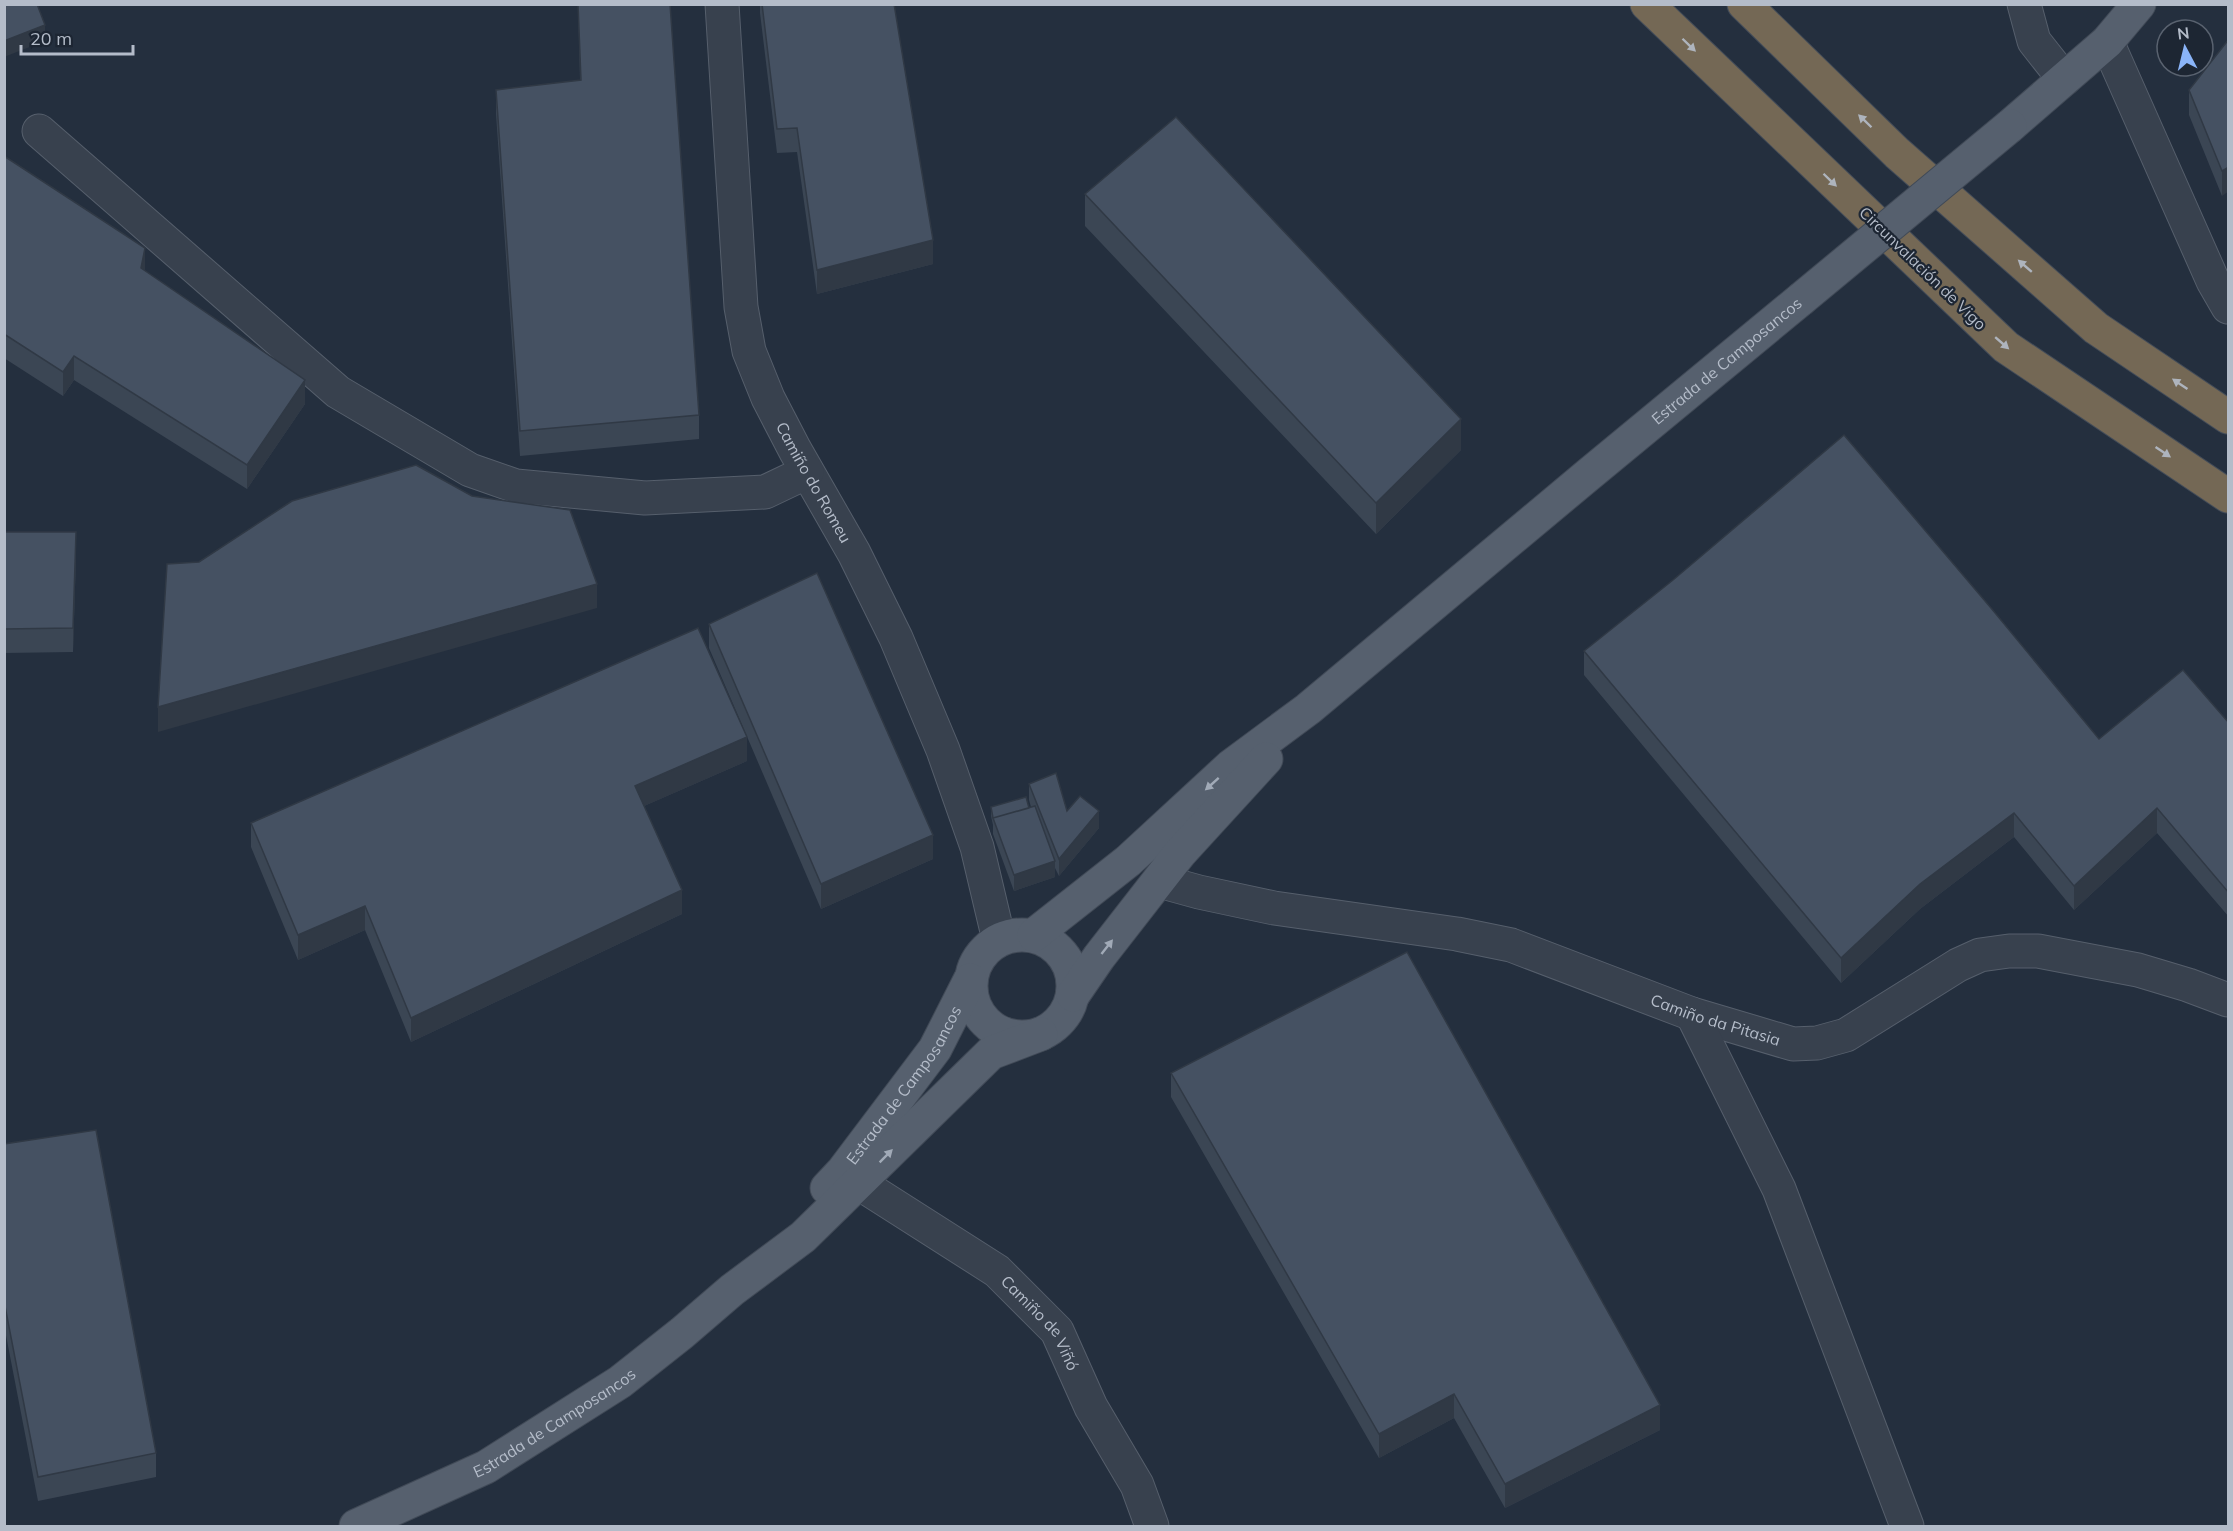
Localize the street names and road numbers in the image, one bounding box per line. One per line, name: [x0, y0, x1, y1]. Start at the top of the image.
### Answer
street label: Circunvalación de Vigo: [1855, 202, 1991, 334]
street label: Estrada de Camposancos: [1647, 293, 1806, 429]
street label: Camiño do Romeu: [772, 418, 856, 546]
street label: Camiño da Pitasia: [1648, 989, 1783, 1050]
street label: Estrada de Camposancos: [842, 1002, 965, 1168]
street label: Camiño de Viñó: [997, 1271, 1083, 1373]
street label: Estrada de Camposancos: [470, 1364, 640, 1482]

